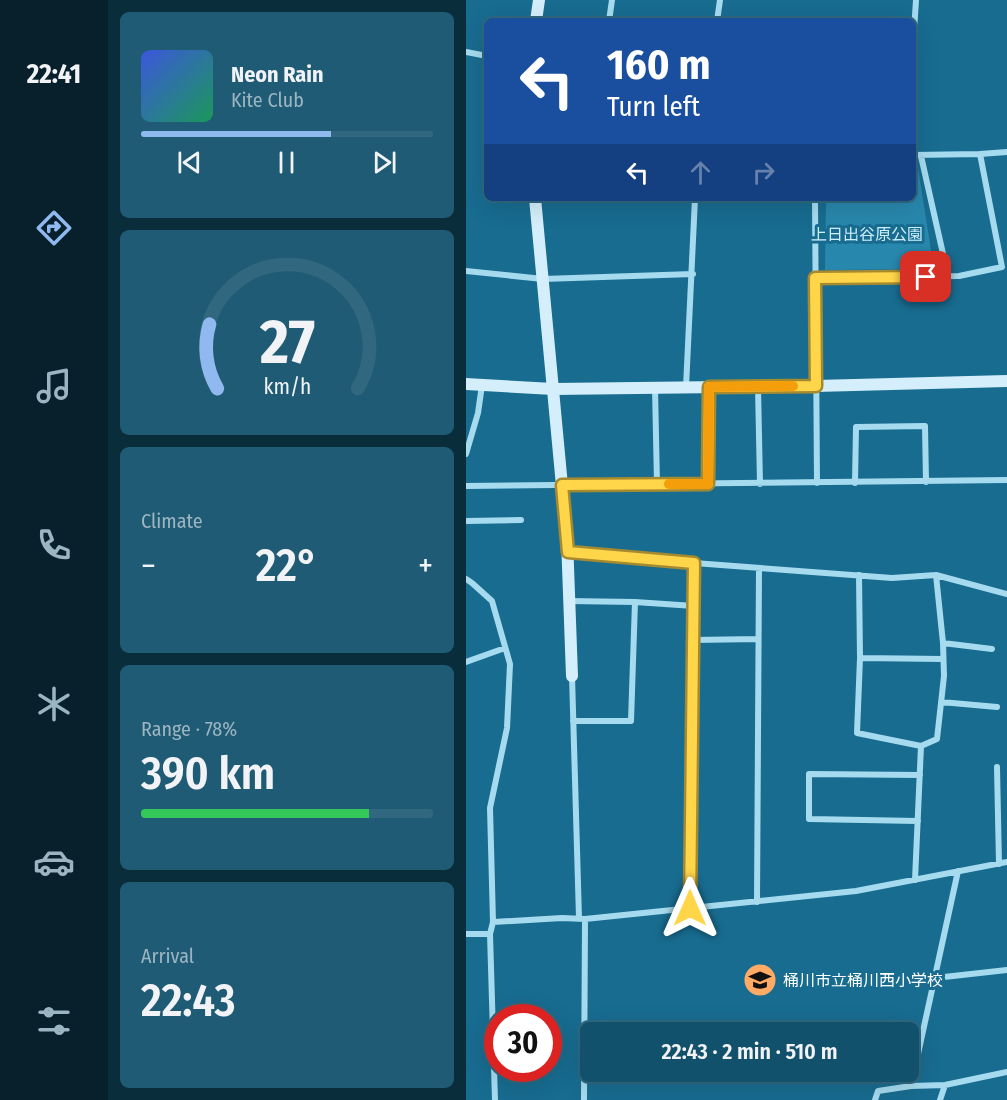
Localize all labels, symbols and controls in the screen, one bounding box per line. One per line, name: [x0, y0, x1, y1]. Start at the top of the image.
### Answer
text: 160 m: [607, 40, 710, 90]
icon: left: [508, 42, 586, 120]
text: 22:41: [27, 58, 81, 90]
text: Neon Rain: [231, 61, 324, 88]
text: Kite Club: [231, 88, 304, 112]
text: Turn left: [607, 91, 700, 123]
icon: previous: [173, 146, 206, 179]
icon: pause: [270, 146, 303, 179]
icon: next: [368, 146, 401, 179]
icon: left: [621, 156, 654, 189]
icon: ahead: [684, 156, 717, 189]
icon: right: [747, 156, 780, 189]
icon: directions: [33, 207, 75, 249]
park label: 上日出谷原公園: [811, 225, 923, 244]
pin: [900, 251, 951, 302]
icon: arrive: [909, 260, 942, 293]
text: 27: [258, 306, 315, 381]
icon: music: [33, 365, 75, 407]
text: km/h: [263, 375, 311, 401]
text: Climate: [141, 509, 203, 533]
icon: phone: [33, 524, 75, 566]
text: 22°: [256, 539, 318, 593]
text: −: [141, 546, 156, 586]
text: +: [418, 546, 433, 586]
icon: climate: [33, 683, 75, 725]
text: Range · 78%: [141, 717, 237, 741]
text: 390 km: [141, 747, 275, 801]
icon: car: [33, 841, 75, 883]
position arrow: [658, 876, 722, 940]
text: Arrival: [141, 944, 194, 968]
school or university icon: 桶川市立桶川西小学校: [742, 962, 778, 998]
place label: 桶川市立桶川西小学校: [783, 971, 943, 990]
text: 22:43: [141, 974, 236, 1028]
icon: filters: [33, 1000, 75, 1042]
speed limit sign: 30: [484, 1004, 562, 1082]
text: 22:43 · 2 min · 510 m: [661, 1038, 838, 1065]

